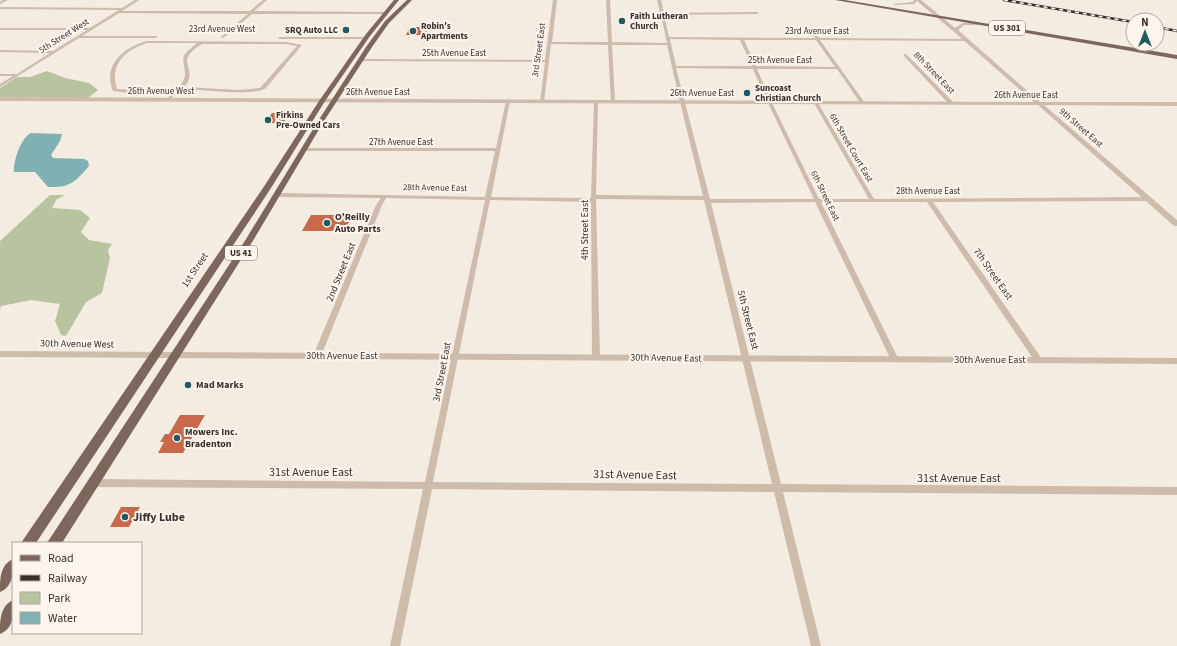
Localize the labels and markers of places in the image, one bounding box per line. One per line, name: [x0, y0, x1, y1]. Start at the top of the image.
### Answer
place label: Faith Lutheran Church: [630, 10, 688, 33]
marker: Faith Lutheran Church: [617, 16, 627, 26]
place label: Robin's Apartments: [420, 20, 468, 43]
place label: SRQ Auto LLC: [285, 24, 339, 37]
marker: SRQ Auto LLC: [341, 25, 351, 35]
marker: Robin's Apartments: [408, 26, 418, 36]
place label: Suncoast Christian Church: [755, 82, 821, 105]
marker: Suncoast Christian Church: [742, 88, 752, 98]
place label: Firkins Pre-Owned Cars: [276, 109, 340, 132]
marker: Firkins Pre-Owned Cars: [263, 115, 273, 125]
place label: O'Reilly Auto Parts: [334, 210, 381, 236]
marker: O'Reilly Auto Parts: [322, 218, 332, 228]
place label: Mad Marks: [196, 378, 244, 392]
marker: Mad Marks: [183, 380, 193, 390]
place label: Mowers Inc. Bradenton: [185, 425, 238, 451]
marker: Mowers Inc. Bradenton: [172, 433, 182, 443]
place label: Jiffy Lube: [133, 509, 185, 526]
marker: Jiffy Lube: [120, 512, 130, 522]

